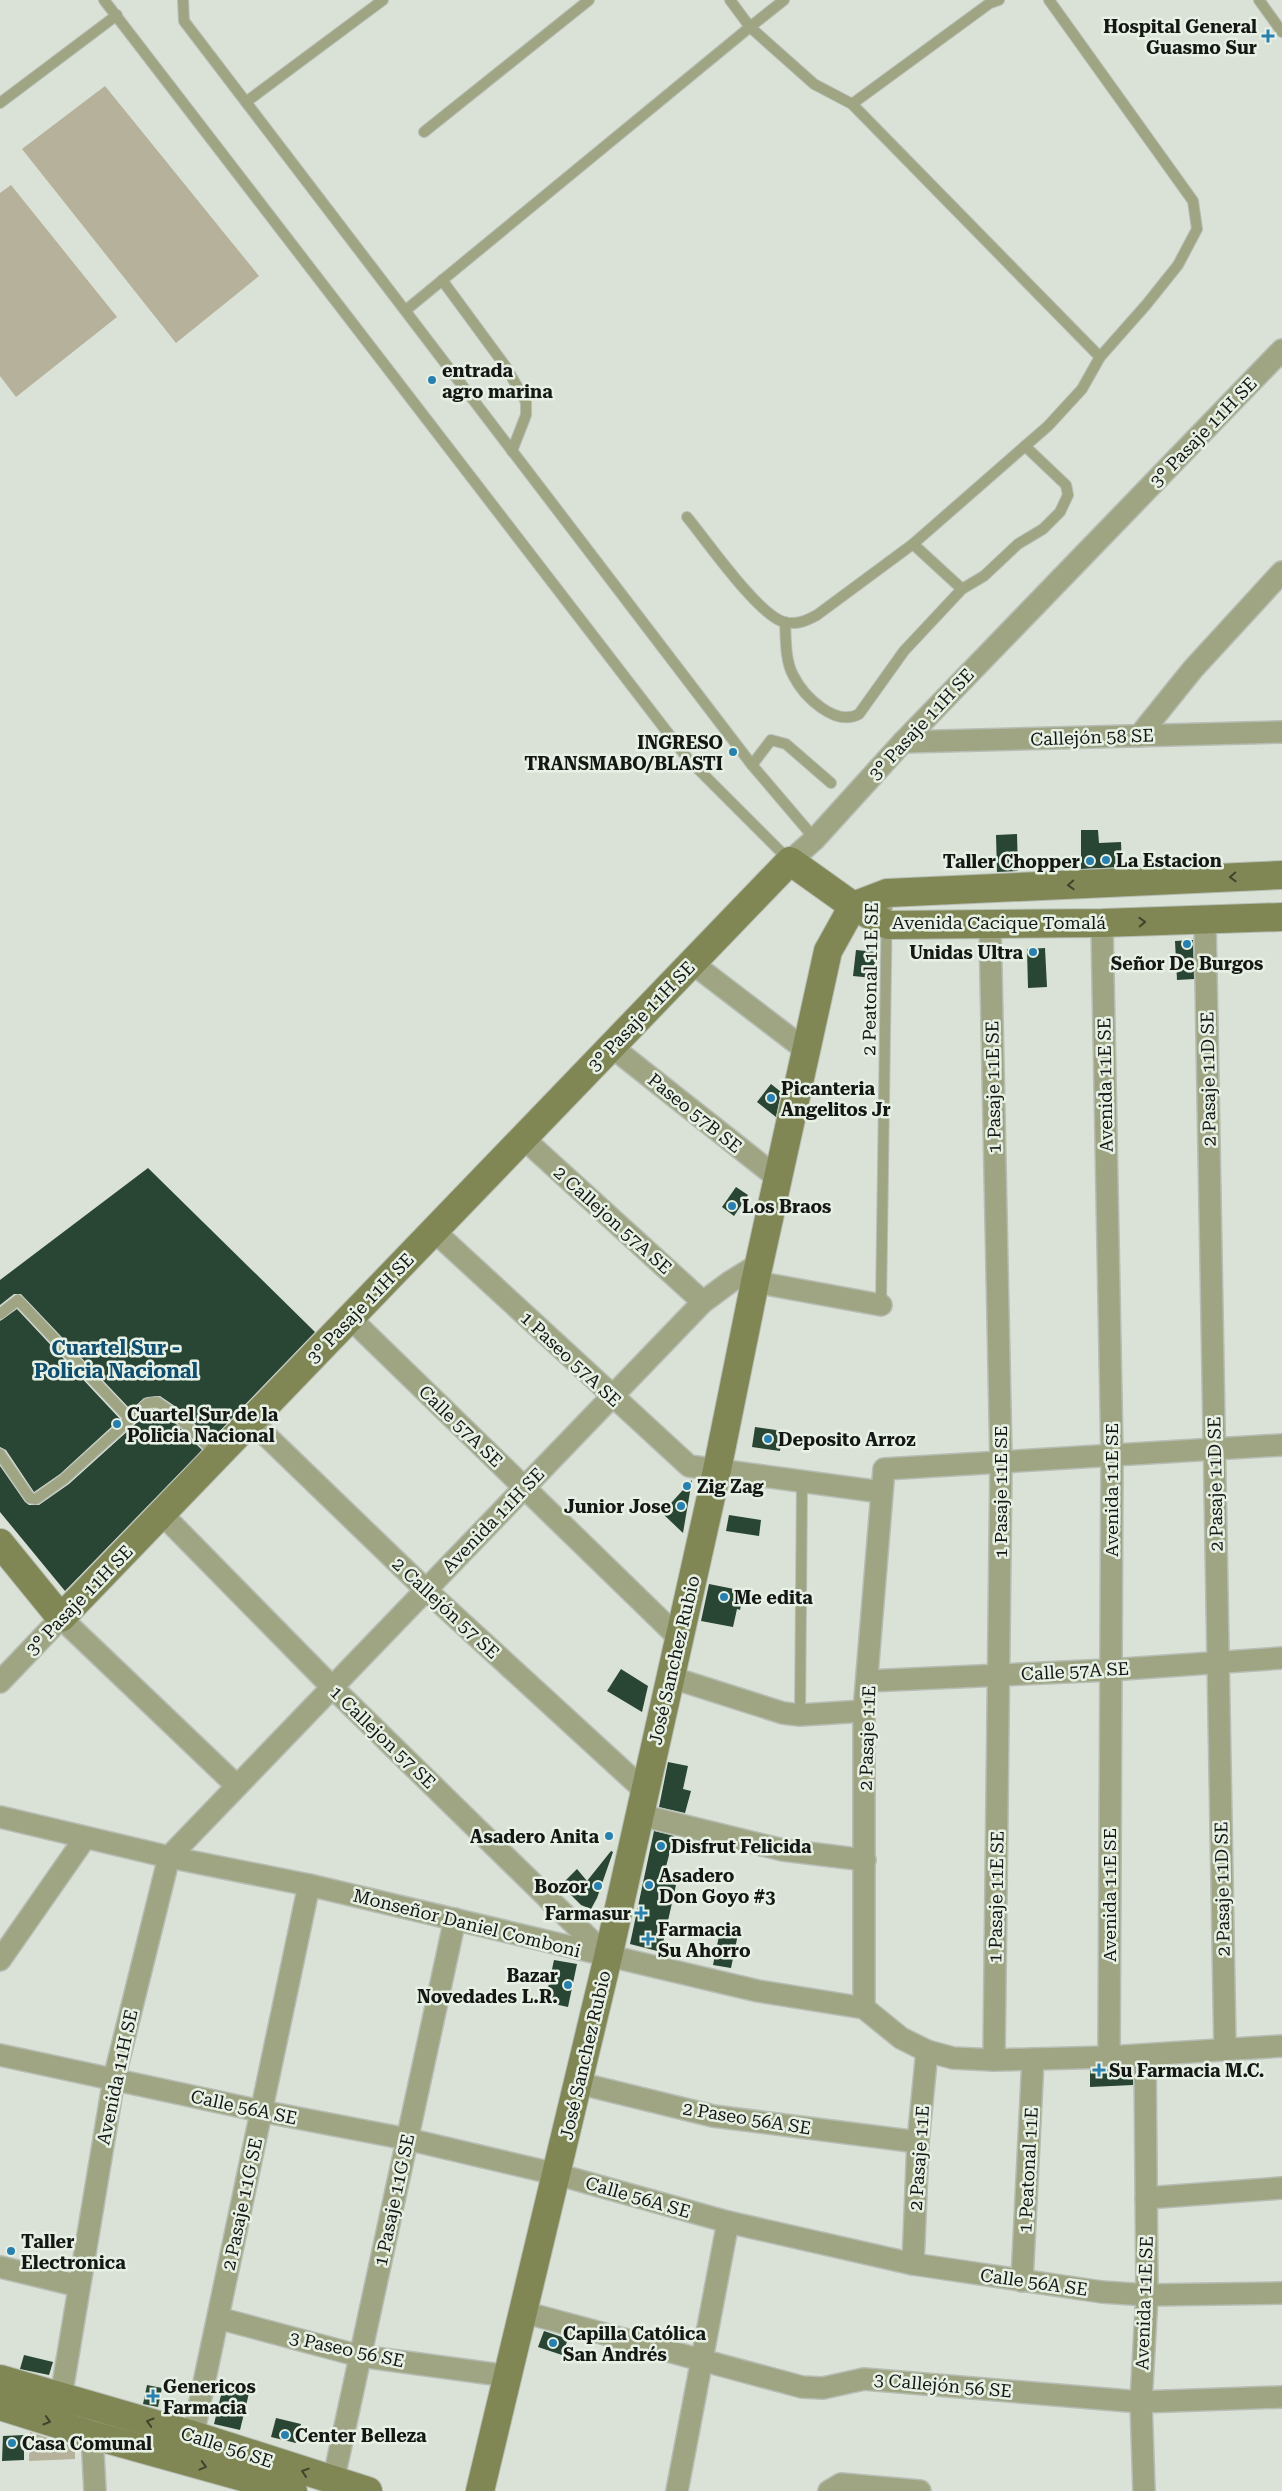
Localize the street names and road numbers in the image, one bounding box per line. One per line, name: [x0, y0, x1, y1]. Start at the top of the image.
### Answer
street label: 3° Pasaje 11H SE: [1145, 373, 1261, 491]
street label: 3° Pasaje 11H SE: [864, 664, 978, 784]
street label: Callejón 58 SE: [1030, 724, 1154, 750]
street label: 2 Peatonal 11E SE: [858, 902, 882, 1056]
street label: Avenida Cacique Tomalá: [892, 912, 1106, 933]
street label: 3° Pasaje 11H SE: [583, 957, 699, 1075]
street label: 2 Pasaje 11D SE: [1196, 1011, 1220, 1147]
street label: Avenida 11E SE: [1093, 1018, 1117, 1152]
street label: 1 Pasaje 11E SE: [981, 1021, 1005, 1153]
street label: Paseo 57B SE: [644, 1069, 746, 1157]
street label: 2 Callejon 57A SE: [550, 1162, 676, 1278]
street label: 3° Pasaje 11H SE: [302, 1249, 418, 1367]
street label: 1 Paseo 57A SE: [516, 1307, 626, 1411]
street label: Calle 57A SE: [415, 1381, 507, 1471]
street label: 2 Pasaje 11D SE: [1203, 1416, 1227, 1552]
street label: Avenida 11E SE: [1101, 1423, 1122, 1557]
street label: 1 Pasaje 11E SE: [990, 1426, 1011, 1558]
street label: Avenida 11H SE: [438, 1463, 548, 1577]
street label: 3° Pasaje 11H SE: [21, 1541, 137, 1659]
street label: 2 Callejón 57 SE: [388, 1553, 504, 1663]
street label: José Sanchez Rubio: [644, 1573, 704, 1747]
street label: Calle 57A SE: [1020, 1658, 1130, 1684]
street label: 1 Callejon 57 SE: [326, 1681, 440, 1793]
street label: 2 Pasaje 11E: [855, 1685, 879, 1791]
street label: 2 Pasaje 11D SE: [1210, 1821, 1234, 1957]
street label: Avenida 11E SE: [1099, 1828, 1120, 1962]
street label: 1 Pasaje 11E SE: [984, 1831, 1008, 1963]
street label: Monseñor Daniel Comboni: [351, 1885, 583, 1962]
street label: José Sanchez Rubio: [555, 1968, 615, 2142]
street label: Avenida 11H SE: [92, 2007, 142, 2147]
street label: Calle 56A SE: [189, 2085, 299, 2129]
street label: 2 Paseo 56A SE: [681, 2097, 813, 2139]
street label: 2 Pasaje 11E: [905, 2105, 933, 2211]
street label: 1 Peatonal 11E: [1014, 2107, 1042, 2233]
street label: 1 Pasaje 11G SE: [370, 2132, 418, 2268]
street label: 2 Pasaje 11G SE: [218, 2136, 266, 2272]
street label: Calle 56A SE: [583, 2172, 693, 2222]
street label: Avenida 11E SE: [1131, 2236, 1157, 2370]
street label: Calle 56A SE: [979, 2264, 1089, 2300]
street label: 3 Paseo 56 SE: [288, 2327, 406, 2371]
street label: 3 Callejón 56 SE: [873, 2369, 1013, 2401]
street label: Calle 56 SE: [178, 2422, 276, 2472]

